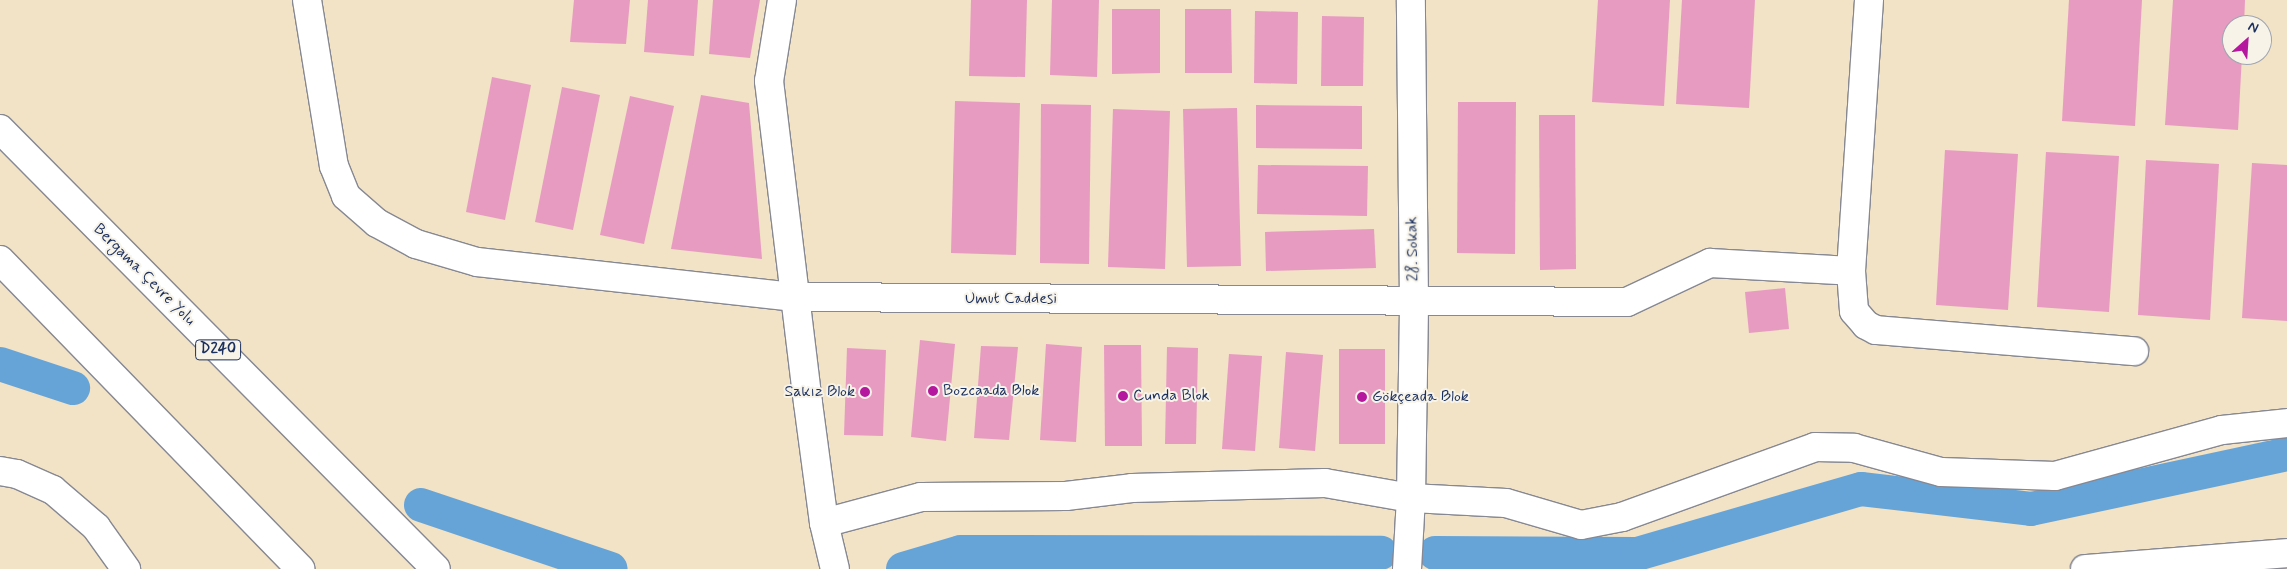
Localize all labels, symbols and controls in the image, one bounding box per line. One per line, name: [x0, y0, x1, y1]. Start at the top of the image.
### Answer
north arrow: [2222, 15, 2272, 65]
text: N: [2245, 17, 2261, 38]
street label: 28. Sokak: [1403, 216, 1423, 282]
street label: Bergama Çevre Yolu: [89, 220, 199, 330]
street label: Umut Caddesi: [964, 289, 1058, 309]
road number: D240: [194, 338, 242, 362]
place label: Bozcaada Blok: [943, 381, 1040, 401]
place label: Sakız Blok: [783, 382, 855, 402]
marker: Bozcaada Blok: [927, 385, 939, 397]
marker: Sakız Blok: [859, 386, 871, 398]
place label: Cunda Blok: [1133, 386, 1210, 406]
place label: Gökçeada Blok: [1372, 387, 1470, 407]
marker: Cunda Blok: [1117, 390, 1129, 402]
marker: Gökçeada Blok: [1356, 391, 1368, 403]

